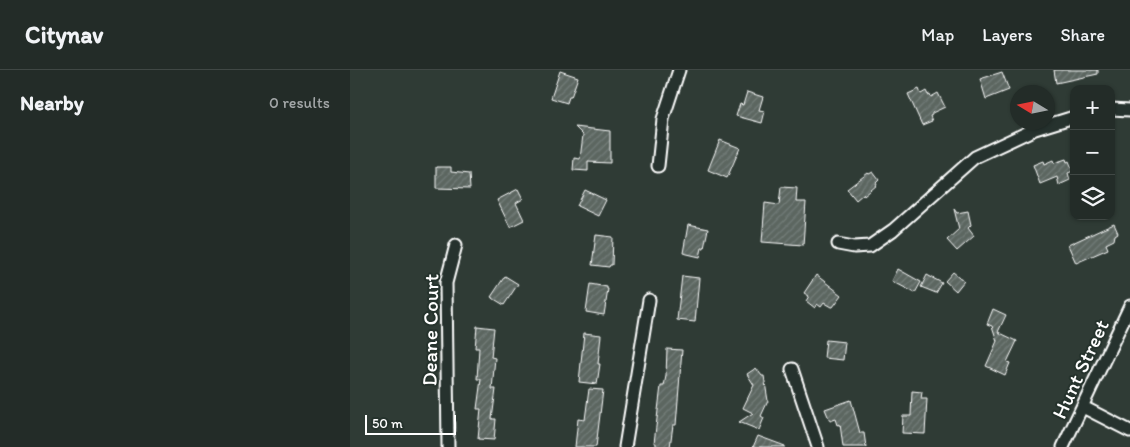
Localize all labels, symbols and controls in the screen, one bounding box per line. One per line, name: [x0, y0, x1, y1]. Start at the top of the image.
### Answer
text: Citynav: [25, 20, 103, 49]
text: Map: [921, 24, 954, 46]
text: Layers: [982, 24, 1032, 46]
text: Share: [1060, 24, 1105, 46]
north arrow: [1010, 85, 1055, 130]
map controls: [1070, 85, 1115, 220]
button: +: [1070, 85, 1115, 130]
text: Nearby: [20, 90, 84, 115]
text: 0 results: [269, 93, 330, 112]
button: −: [1070, 130, 1115, 175]
button: layers: [1070, 175, 1115, 220]
street label: Deane Court: [417, 273, 443, 386]
street label: Hunt Street: [1046, 315, 1114, 423]
scale bar: [365, 412, 456, 435]
text: 50 m: [372, 415, 403, 432]

